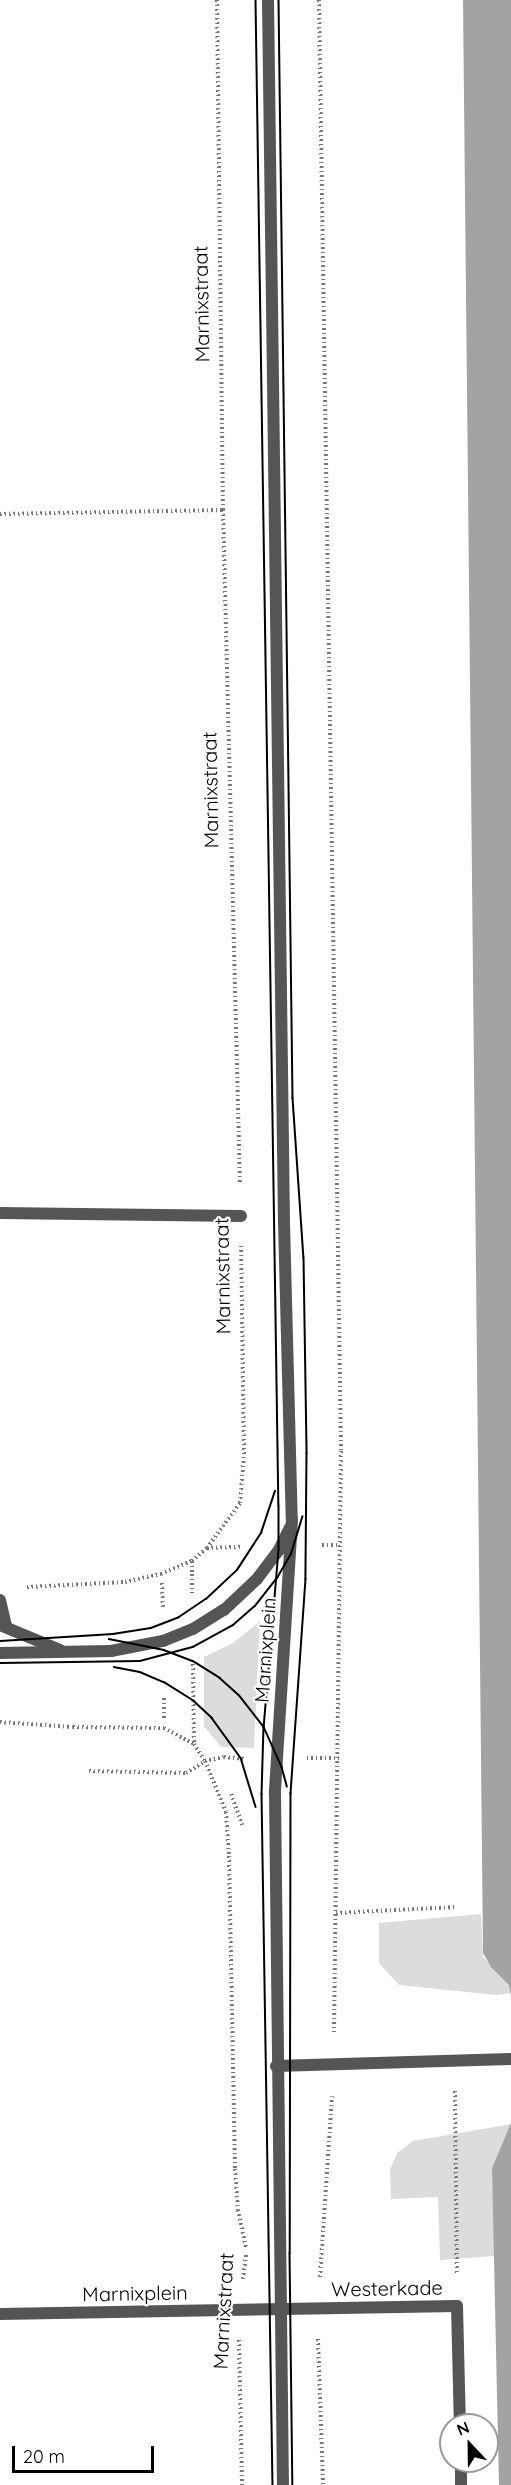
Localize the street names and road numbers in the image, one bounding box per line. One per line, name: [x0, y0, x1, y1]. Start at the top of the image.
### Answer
street label: Marnixstraat: [188, 245, 214, 363]
street label: Marnixstraat: [197, 731, 223, 849]
street label: Marnixstraat: [209, 1217, 235, 1335]
street label: Marnixplein: [249, 1597, 281, 1703]
street label: Marnixstraat: [208, 2252, 238, 2370]
street label: Westerkade: [331, 2275, 443, 2301]
street label: Marnixplein: [82, 2280, 188, 2306]

